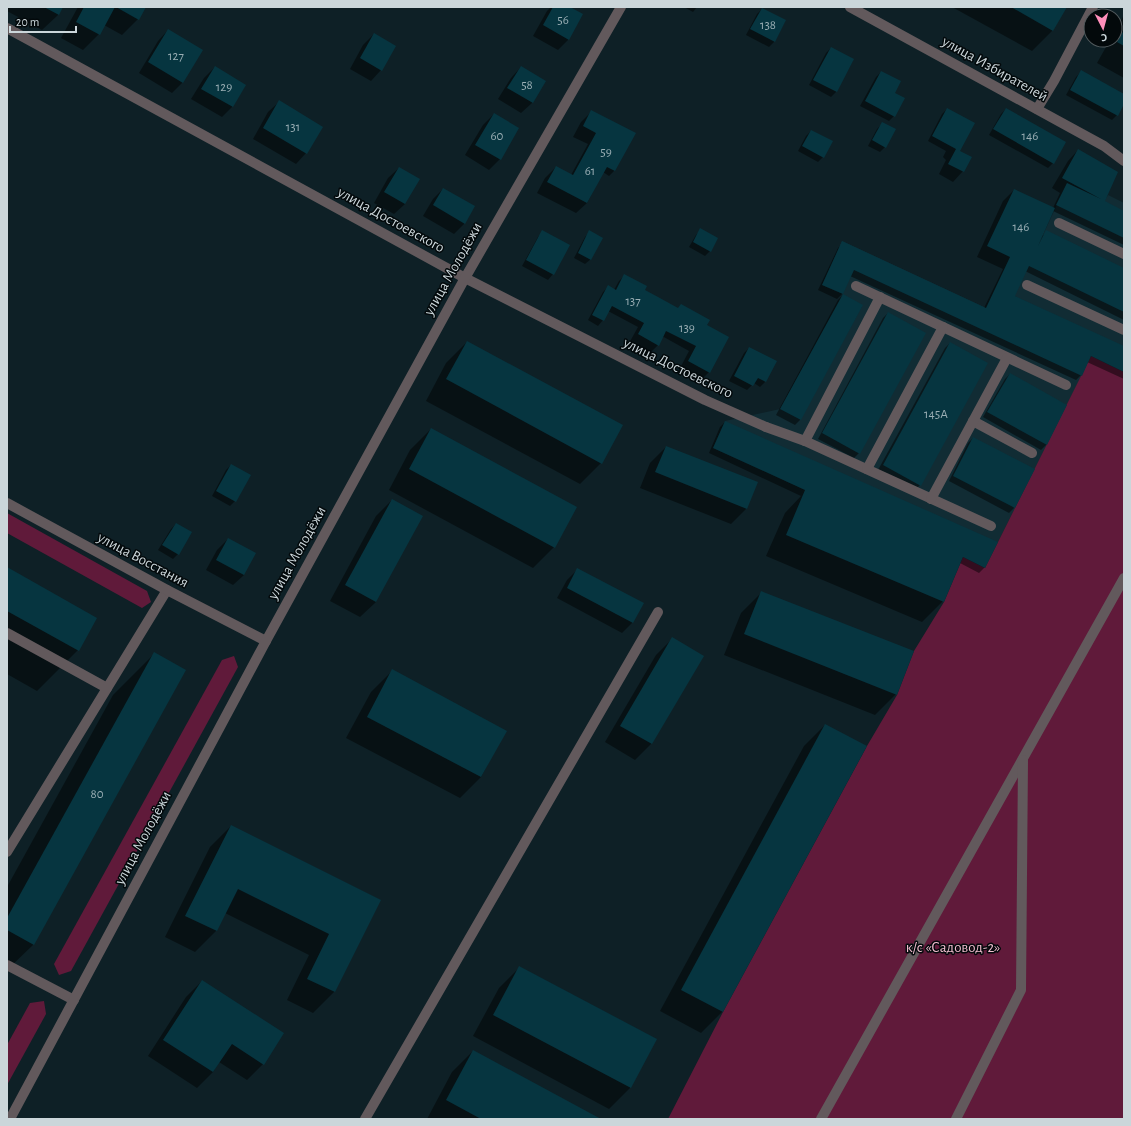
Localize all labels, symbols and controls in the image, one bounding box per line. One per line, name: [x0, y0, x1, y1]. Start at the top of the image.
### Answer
scale bar: [10, 8, 76, 34]
north arrow: [1083, 8, 1123, 48]
house number: 56: [557, 14, 569, 27]
text: 20 m: [16, 16, 39, 28]
house number: 138: [760, 19, 776, 32]
text: С: [1100, 32, 1108, 43]
street label: улица Избирателей: [939, 33, 1050, 104]
house number: 127: [168, 50, 184, 63]
house number: 58: [521, 79, 533, 92]
house number: 129: [216, 81, 232, 94]
house number: 131: [286, 121, 300, 134]
house number: 60: [491, 130, 504, 143]
house number: 146: [1022, 130, 1038, 143]
house number: 59: [600, 146, 612, 159]
house number: 61: [585, 165, 595, 178]
street label: улица Достоевского: [334, 184, 447, 256]
street label: улица Молодёжи: [421, 220, 485, 319]
house number: 146: [1013, 221, 1029, 234]
house number: 137: [625, 295, 641, 308]
house number: 139: [679, 322, 695, 335]
street label: улица Достоевского: [620, 335, 735, 401]
house number: 145А: [924, 408, 948, 421]
street label: улица Молодёжи: [265, 504, 329, 603]
street label: улица Восстания: [94, 529, 191, 590]
house number: 80: [90, 788, 104, 801]
street label: улица Молодёжи: [112, 789, 174, 888]
park label: к/с «Садовод-2»: [906, 940, 1000, 955]

